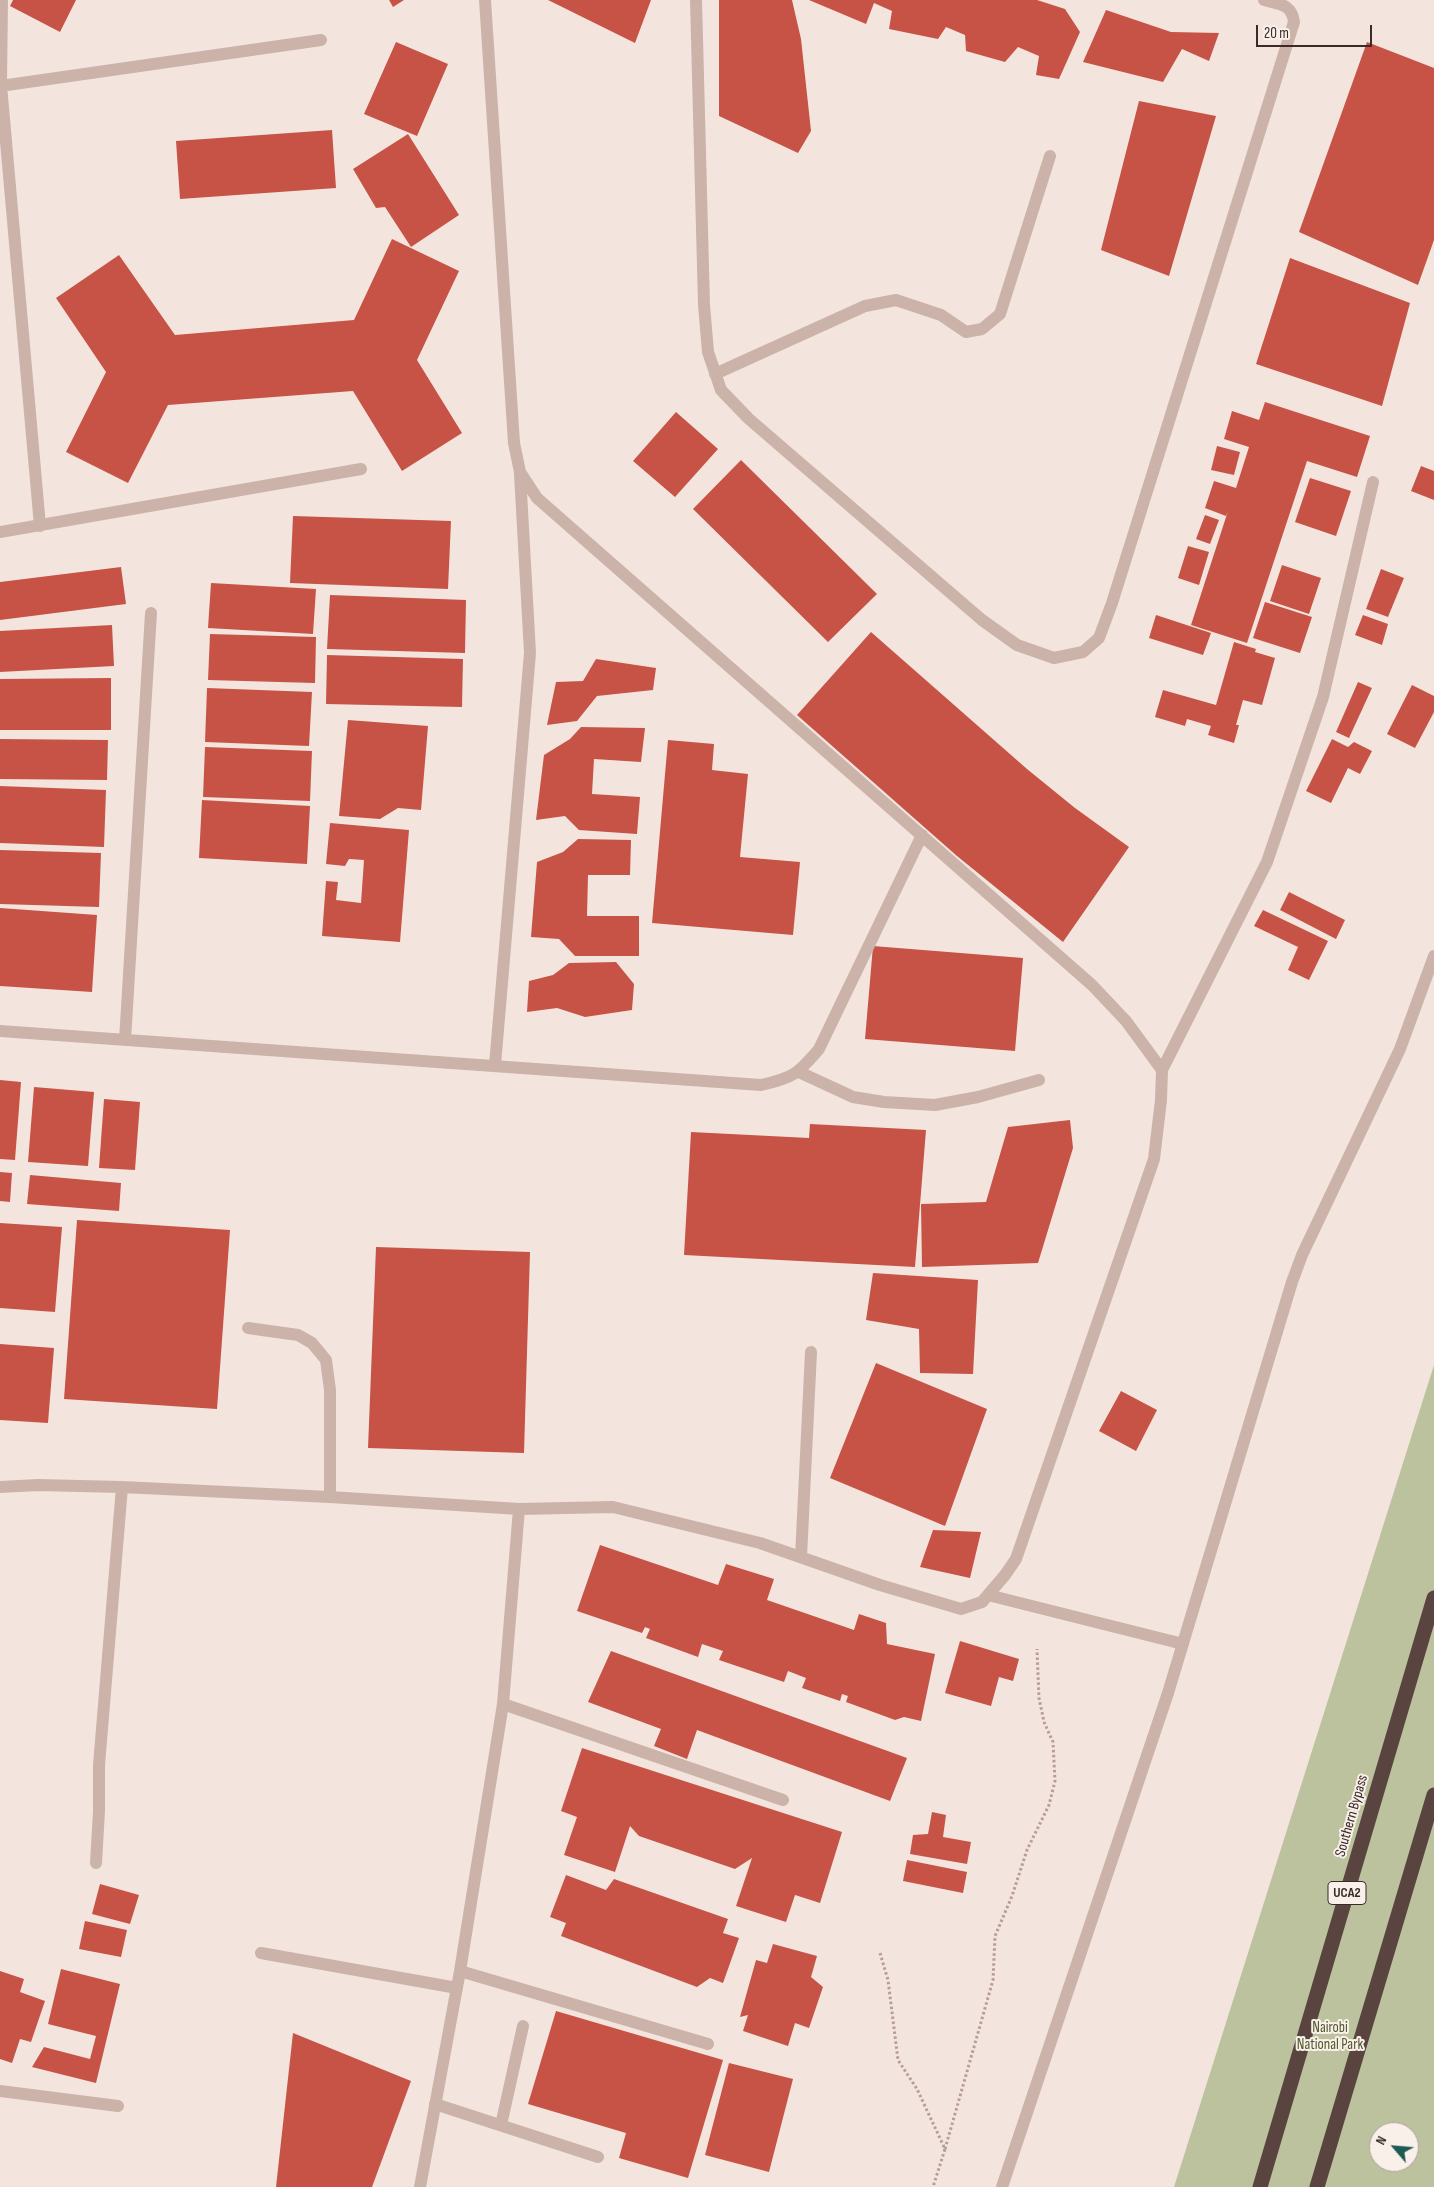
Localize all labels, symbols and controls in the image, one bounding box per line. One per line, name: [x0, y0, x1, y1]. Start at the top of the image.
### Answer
scale bar: [1259, 15, 1375, 47]
text: 20 m: [1264, 24, 1289, 43]
street label: Southern Bypass: [1332, 1773, 1372, 1859]
road number: UCA2: [1328, 1882, 1366, 1905]
park label: Nairobi National Park: [1297, 2019, 1363, 2054]
north arrow: [1369, 2122, 1419, 2172]
text: N: [1372, 2133, 1390, 2148]

